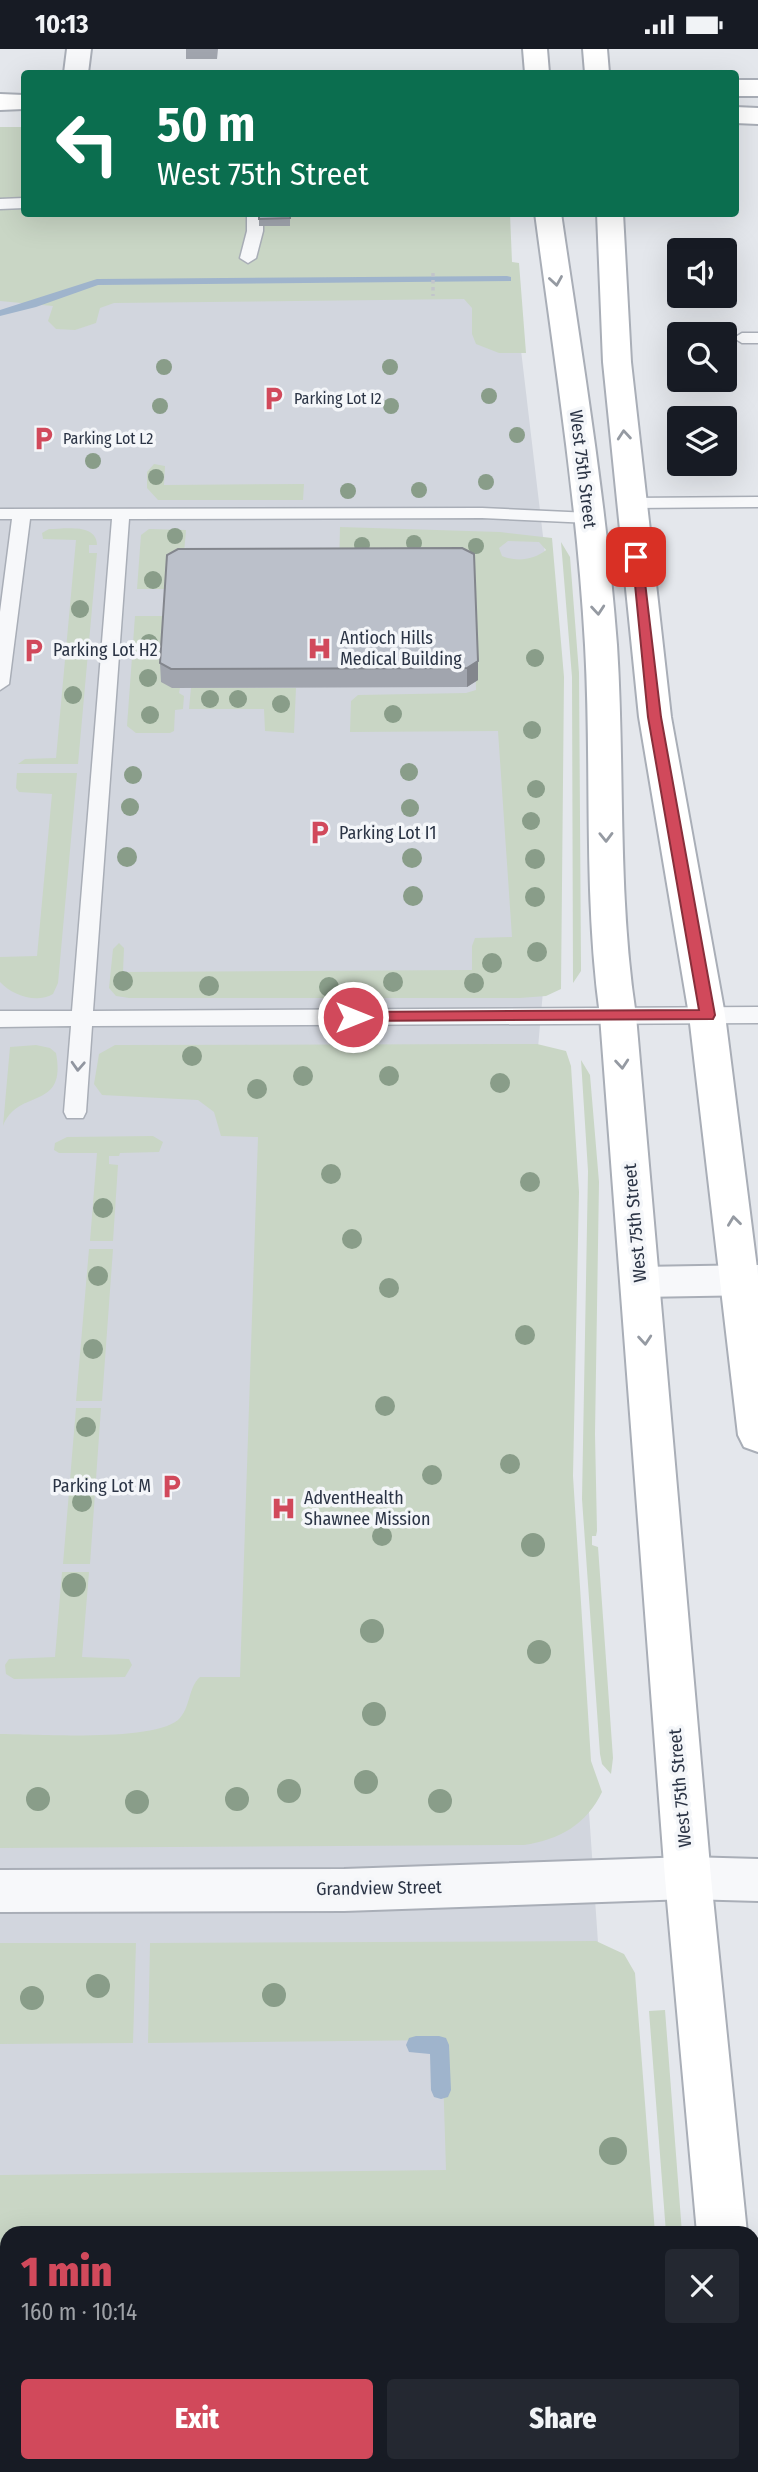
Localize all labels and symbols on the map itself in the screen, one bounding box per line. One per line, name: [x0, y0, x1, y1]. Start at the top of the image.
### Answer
one-way arrow: [548, 275, 563, 287]
parking icon: Parking Lot I2: [260, 384, 288, 412]
place label: Parking Lot I2: [294, 389, 382, 408]
street label: West 75th Street: [565, 409, 601, 530]
parking icon: Parking Lot L2: [29, 424, 57, 452]
place label: Parking Lot L2: [63, 429, 153, 448]
one-way arrow: [616, 430, 631, 441]
pin: [606, 527, 666, 587]
one-way arrow: [590, 605, 605, 616]
place label: Antioch Hills Medical Building: [340, 627, 462, 670]
hospital icon: Antioch Hills Medical Building: [306, 634, 334, 662]
parking icon: Parking Lot H2: [19, 636, 47, 664]
place label: Parking Lot H2: [53, 639, 158, 661]
parking icon: Parking Lot I1: [305, 819, 333, 847]
place label: Parking Lot I1: [339, 822, 437, 844]
one-way arrow: [598, 833, 614, 843]
position arrow: [316, 980, 390, 1054]
one-way arrow: [614, 1059, 629, 1070]
one-way arrow: [71, 1060, 86, 1071]
street label: West 75th Street: [619, 1163, 651, 1283]
one-way arrow: [727, 1216, 742, 1227]
one-way arrow: [637, 1334, 652, 1345]
parking icon: Parking Lot M: [157, 1472, 185, 1500]
place label: Parking Lot M: [52, 1475, 151, 1497]
place label: AdventHealth Shawnee Mission: [304, 1487, 430, 1530]
hospital icon: AdventHealth Shawnee Mission: [270, 1494, 298, 1522]
street label: West 75th Street: [664, 1728, 696, 1848]
street label: Grandview Street: [316, 1876, 442, 1900]

